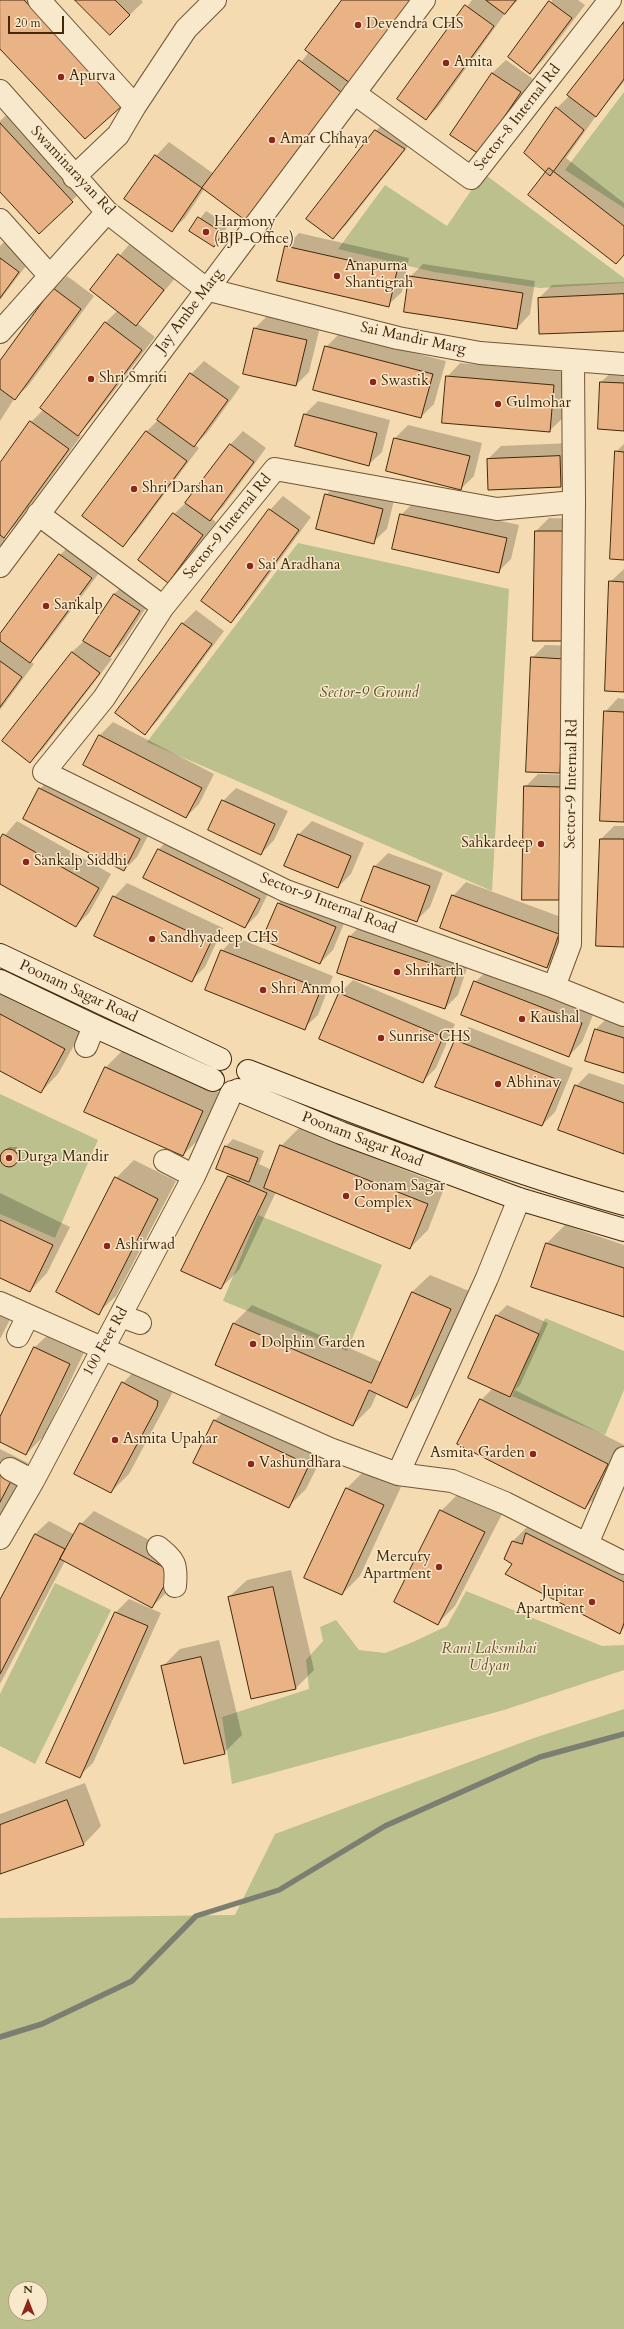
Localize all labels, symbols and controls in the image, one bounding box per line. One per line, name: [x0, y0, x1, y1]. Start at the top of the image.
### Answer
scale bar: [10, 8, 66, 34]
text: 20 m: [15, 15, 41, 31]
place label: Devendra CHS: [366, 16, 463, 34]
marker: Devendra CHS: [353, 20, 363, 30]
place label: Amita: [454, 54, 493, 72]
marker: Amita: [441, 58, 451, 68]
street label: Sector-8 Internal Rd: [471, 61, 565, 175]
place label: Apurva: [69, 68, 115, 86]
marker: Apurva: [56, 72, 66, 82]
street label: Swaminarayan Rd: [26, 123, 118, 219]
place label: Amar Chhaya: [280, 131, 368, 149]
marker: Amar Chhaya: [267, 135, 277, 145]
place label: Harmony (BJP-Office): [214, 214, 294, 249]
marker: Harmony (BJP-Office): [201, 227, 211, 237]
place label: Anapurna Shantigrah: [345, 258, 413, 293]
street label: Jay Ambe Marg: [153, 266, 227, 356]
marker: Anapurna Shantigrah: [332, 271, 342, 281]
street label: Sai Mandir Marg: [359, 319, 467, 359]
place label: Shri Smriti: [99, 370, 167, 388]
place label: Swastik: [381, 373, 429, 391]
marker: Shri Smriti: [86, 374, 96, 384]
marker: Swastik: [368, 377, 378, 387]
place label: Gulmohar: [506, 395, 571, 413]
marker: Gulmohar: [493, 399, 503, 409]
street label: Sector-9 Internal Rd: [180, 471, 276, 583]
place label: Shri Darshan: [142, 480, 224, 498]
marker: Shri Darshan: [129, 484, 139, 494]
place label: Sai Aradhana: [258, 557, 341, 575]
marker: Sai Aradhana: [245, 561, 255, 571]
place label: Sankalp: [54, 597, 103, 615]
marker: Sankalp: [41, 601, 51, 611]
park label: Sector-9 Ground: [319, 685, 419, 703]
street label: Sector-9 Internal Rd: [562, 719, 582, 849]
place label: Sahkardeep: [461, 835, 533, 853]
marker: Sahkardeep: [536, 839, 546, 849]
place label: Sankalp Siddhi: [34, 853, 127, 871]
marker: Sankalp Siddhi: [21, 857, 31, 867]
street label: Sector-9 Internal Road: [257, 870, 399, 938]
place label: Sandhyadeep CHS: [160, 930, 278, 948]
marker: Sandhyadeep CHS: [147, 934, 157, 944]
street label: Poonam Sagar Road: [16, 957, 140, 1027]
place label: Shriharth: [405, 963, 464, 981]
marker: Shriharth: [392, 967, 402, 977]
place label: Shri Anmol: [271, 981, 344, 999]
marker: Shri Anmol: [258, 985, 268, 995]
place label: Kaushal: [530, 1010, 579, 1028]
marker: Kaushal: [517, 1014, 527, 1024]
place label: Sunrise CHS: [389, 1029, 470, 1047]
marker: Sunrise CHS: [376, 1033, 386, 1043]
place label: Abhinav: [506, 1075, 560, 1093]
marker: Abhinav: [493, 1079, 503, 1089]
street label: Poonam Sagar Road: [299, 1109, 425, 1171]
place label: Durga Mandir: [17, 1149, 109, 1167]
marker: Durga Mandir: [4, 1153, 14, 1163]
place label: Poonam Sagar Complex: [354, 1178, 445, 1213]
marker: Poonam Sagar Complex: [341, 1191, 351, 1201]
place label: Ashirwad: [115, 1237, 175, 1255]
marker: Ashirwad: [102, 1241, 112, 1251]
street label: 100 Feet Rd: [80, 1304, 132, 1380]
place label: Dolphin Garden: [261, 1335, 365, 1353]
marker: Dolphin Garden: [248, 1339, 258, 1349]
place label: Asmita Upahar: [123, 1431, 218, 1449]
marker: Asmita Upahar: [110, 1435, 120, 1445]
place label: Asmita Garden: [430, 1445, 525, 1463]
marker: Asmita Garden: [528, 1449, 538, 1459]
place label: Vashundhara: [259, 1455, 341, 1473]
marker: Vashundhara: [246, 1459, 256, 1469]
place label: Mercury Apartment: [363, 1549, 431, 1584]
marker: Mercury Apartment: [434, 1562, 444, 1572]
place label: Jupitar Apartment: [516, 1584, 584, 1619]
marker: Jupitar Apartment: [587, 1597, 597, 1607]
park label: Rani Laksmibai Udyan: [442, 1641, 536, 1676]
north arrow: [8, 2281, 48, 2321]
text: N: [23, 2282, 33, 2297]

